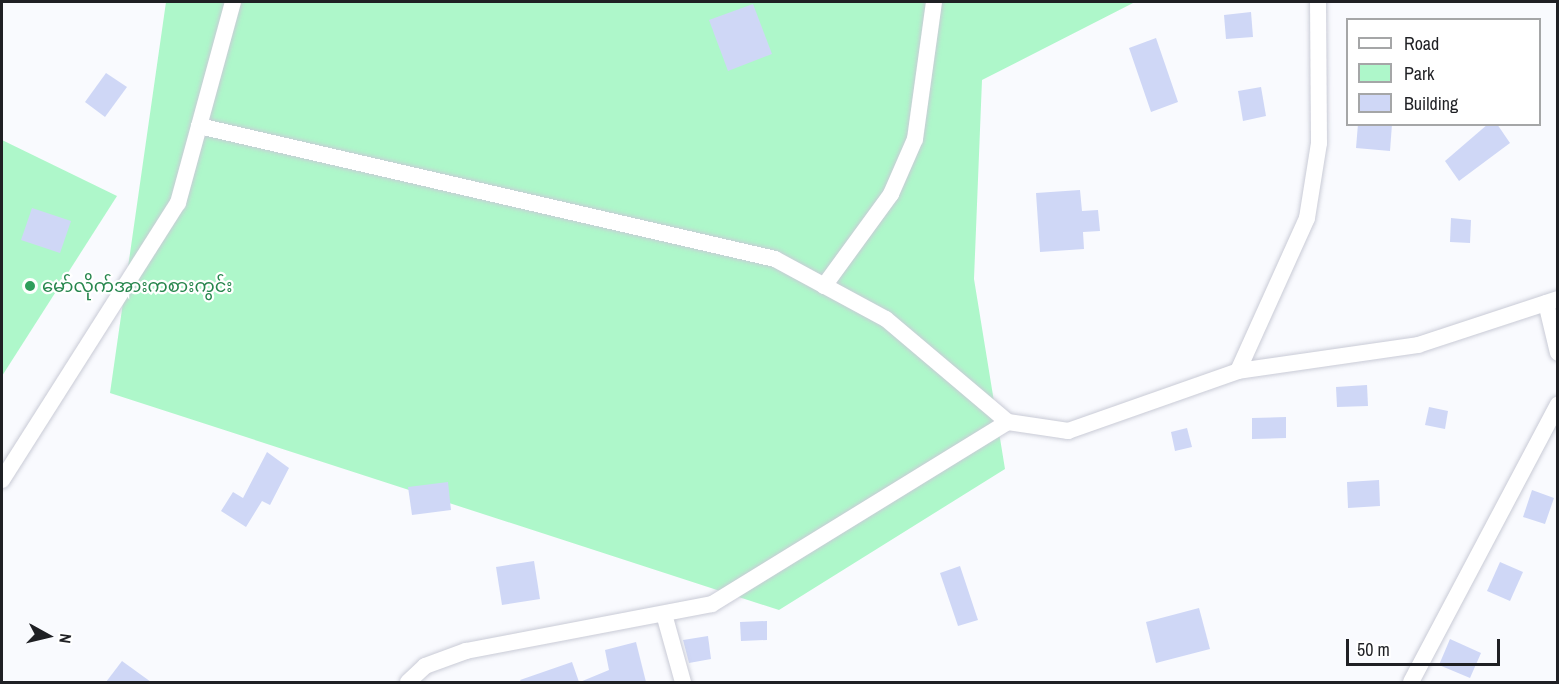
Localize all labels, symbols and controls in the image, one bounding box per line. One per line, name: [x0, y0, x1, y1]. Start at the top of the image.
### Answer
legend: [1346, 18, 1541, 126]
text: Road: [1404, 31, 1439, 56]
text: Park: [1404, 61, 1434, 86]
text: Building: [1404, 91, 1458, 116]
place label: မော်လိုက်အားကစားကွင်း: [42, 275, 233, 297]
marker: မော်လိုက်အားကစားကွင်း: [23, 279, 37, 293]
north arrow: [18, 606, 78, 666]
scale bar: [1349, 627, 1504, 665]
text: N: [54, 632, 77, 645]
text: 50 m: [1357, 637, 1390, 662]

